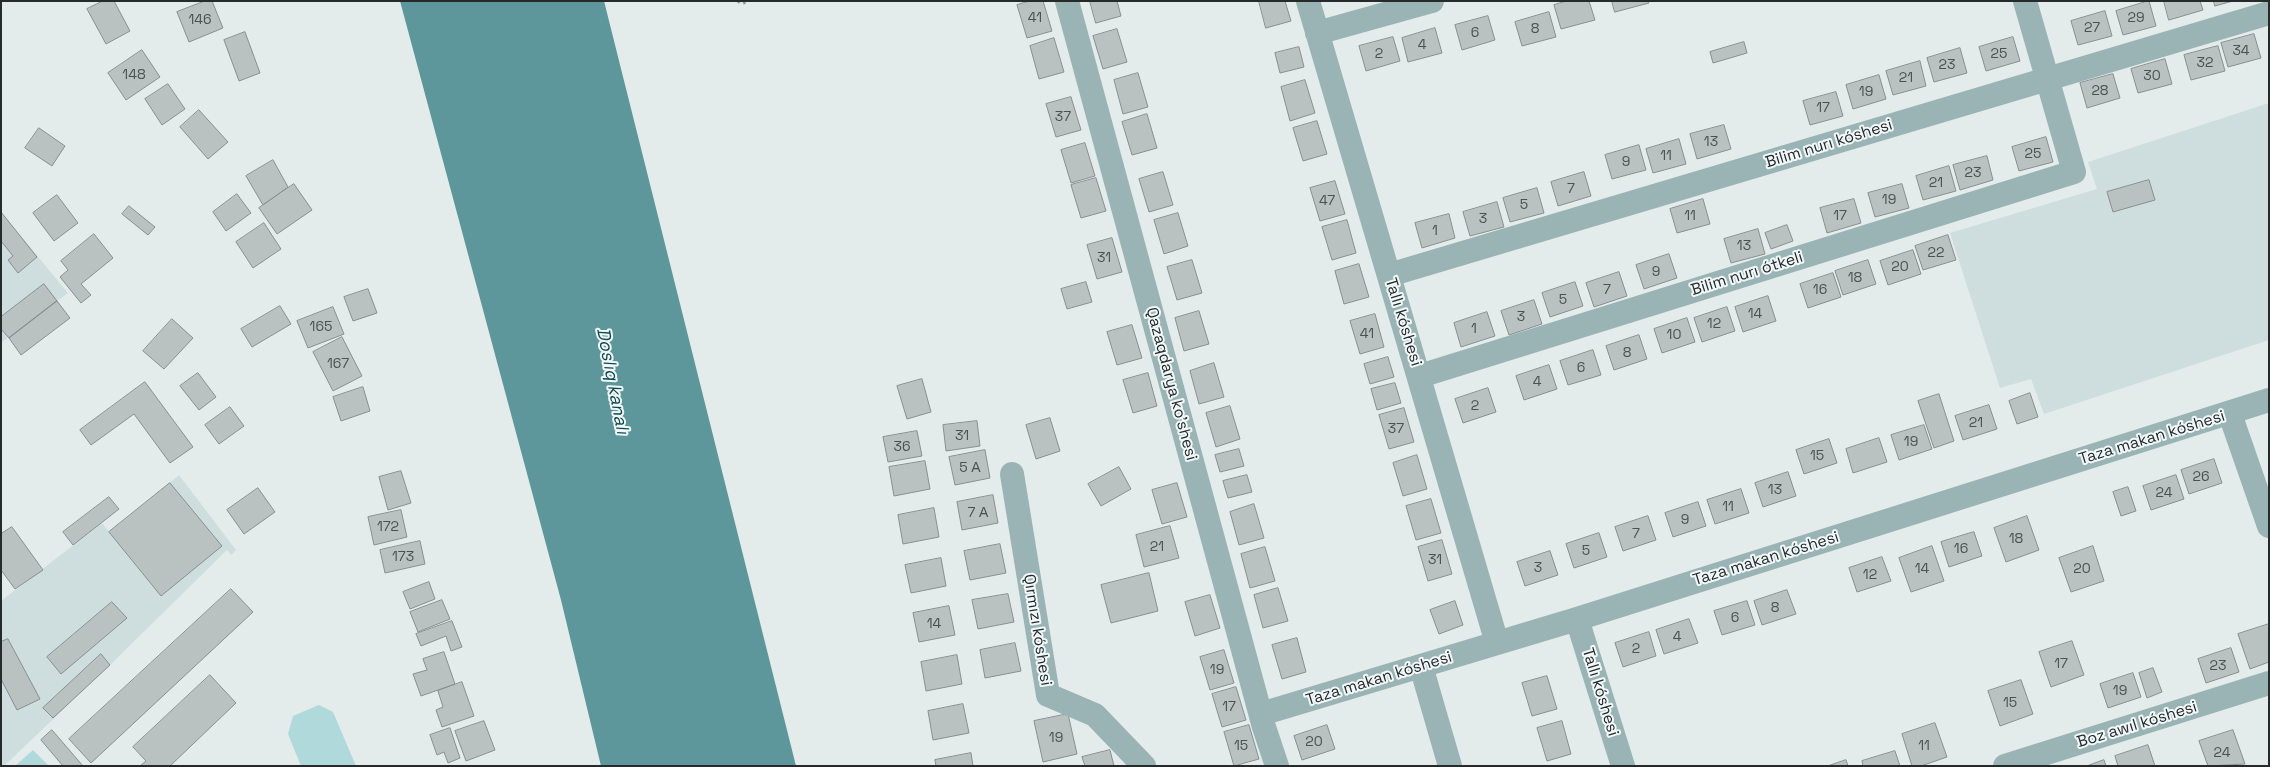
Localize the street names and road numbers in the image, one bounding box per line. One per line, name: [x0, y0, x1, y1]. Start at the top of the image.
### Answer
street label: Bilim nurı kóshesi: [1763, 116, 1895, 172]
street label: Bilim nurı ótkeli: [1689, 248, 1805, 300]
street label: Tallı kóshesi: [1380, 276, 1426, 368]
street label: Qazaqdarya ko'shesi: [1141, 305, 1201, 463]
street label: Taza makan kóshesi: [2077, 407, 2227, 469]
street label: Taza makan kóshesi: [1691, 528, 1841, 590]
street label: Qırmızı kóshesi: [1019, 573, 1055, 687]
street label: Tallı kóshesi: [1577, 646, 1623, 738]
street label: Taza makan kóshesi: [1304, 648, 1454, 710]
street label: Boz awıl kóshesi: [2075, 698, 2199, 752]

